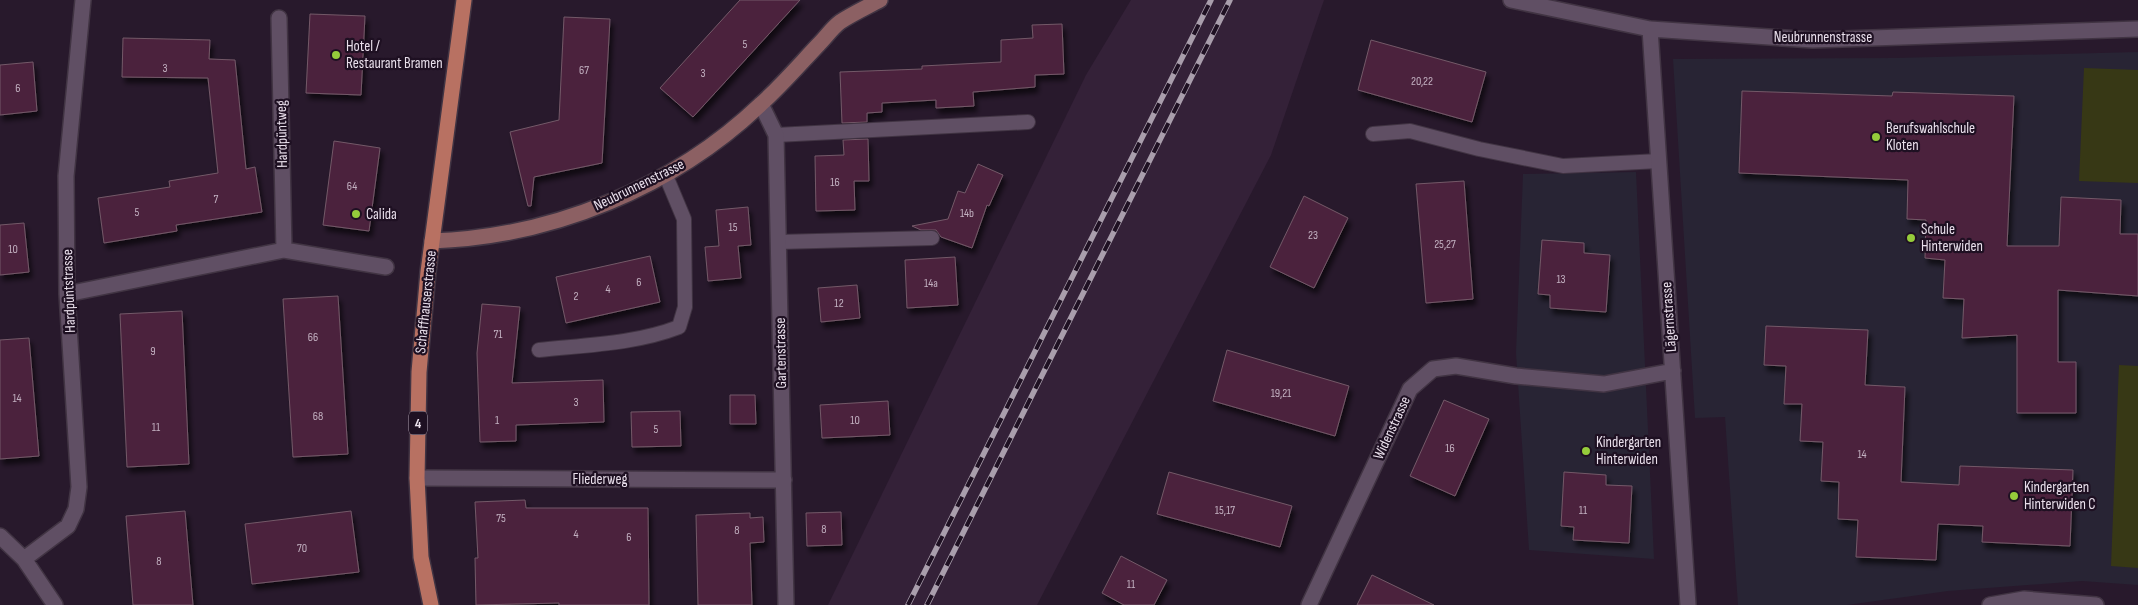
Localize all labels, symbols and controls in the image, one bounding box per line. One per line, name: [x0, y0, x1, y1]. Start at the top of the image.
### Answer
street label: Neubrunnenstrasse: [1774, 28, 1872, 47]
place label: Hotel / Restaurant Bramen: [346, 37, 443, 73]
house number: 5: [743, 37, 748, 52]
marker: Hotel / Restaurant Bramen: [330, 49, 342, 61]
house number: 3: [162, 61, 168, 76]
house number: 67: [579, 63, 589, 78]
house number: 3: [700, 66, 706, 81]
house number: 20,22: [1411, 74, 1433, 89]
house number: 6: [15, 81, 21, 96]
street label: Hardpüntweg: [272, 100, 292, 168]
place label: Berufswahlschule Kloten: [1886, 119, 1975, 155]
marker: Berufswahlschule Kloten: [1870, 131, 1882, 143]
street label: Neubrunnenstrasse: [591, 155, 687, 215]
house number: 16: [830, 175, 840, 190]
house number: 64: [347, 179, 357, 194]
house number: 7: [214, 192, 219, 207]
house number: 5: [135, 205, 140, 220]
place label: Calida: [366, 205, 397, 224]
house number: 14b: [960, 206, 974, 221]
marker: Calida: [350, 208, 362, 220]
house number: 15: [728, 220, 738, 235]
place label: Schule Hinterwiden: [1921, 220, 1983, 256]
house number: 23: [1308, 228, 1318, 243]
marker: Schule Hinterwiden: [1905, 232, 1917, 244]
house number: 25,27: [1434, 237, 1456, 252]
house number: 10: [8, 242, 18, 257]
street label: Hardpüntstrasse: [58, 249, 80, 333]
street label: Schaffhauserstrasse: [411, 249, 441, 355]
house number: 13: [1556, 272, 1566, 287]
house number: 6: [636, 275, 642, 290]
house number: 14a: [924, 276, 938, 291]
street label: Lägernstrasse: [1657, 281, 1681, 353]
house number: 4: [605, 282, 611, 297]
house number: 2: [574, 289, 579, 304]
house number: 12: [834, 296, 844, 311]
street label: Gartenstrasse: [771, 317, 791, 389]
house number: 71: [493, 327, 503, 342]
house number: 66: [308, 330, 318, 345]
house number: 9: [150, 344, 156, 359]
house number: 19,21: [1271, 386, 1292, 401]
house number: 14: [12, 391, 22, 406]
street label: Widenstrasse: [1369, 393, 1415, 463]
house number: 3: [573, 395, 579, 410]
house number: 68: [313, 409, 323, 424]
road number: 4: [409, 412, 427, 434]
house number: 1: [495, 413, 500, 428]
house number: 10: [850, 413, 860, 428]
house number: 11: [152, 420, 161, 435]
house number: 5: [654, 422, 659, 437]
place label: Kindergarten Hinterwiden: [1596, 433, 1661, 469]
house number: 16: [1445, 441, 1455, 456]
marker: Kindergarten Hinterwiden: [1580, 445, 1592, 457]
house number: 14: [1857, 447, 1867, 462]
street label: Fliederweg: [573, 470, 627, 489]
place label: Kindergarten Hinterwiden C: [2024, 478, 2096, 514]
marker: Kindergarten Hinterwiden C: [2008, 490, 2020, 502]
house number: 15,17: [1215, 503, 1235, 518]
house number: 11: [1579, 503, 1588, 518]
house number: 75: [496, 511, 506, 526]
house number: 8: [821, 522, 827, 537]
house number: 8: [734, 523, 740, 538]
house number: 4: [573, 527, 579, 542]
house number: 6: [626, 530, 632, 545]
house number: 70: [297, 541, 307, 556]
house number: 8: [156, 554, 162, 569]
house number: 11: [1127, 577, 1136, 592]

